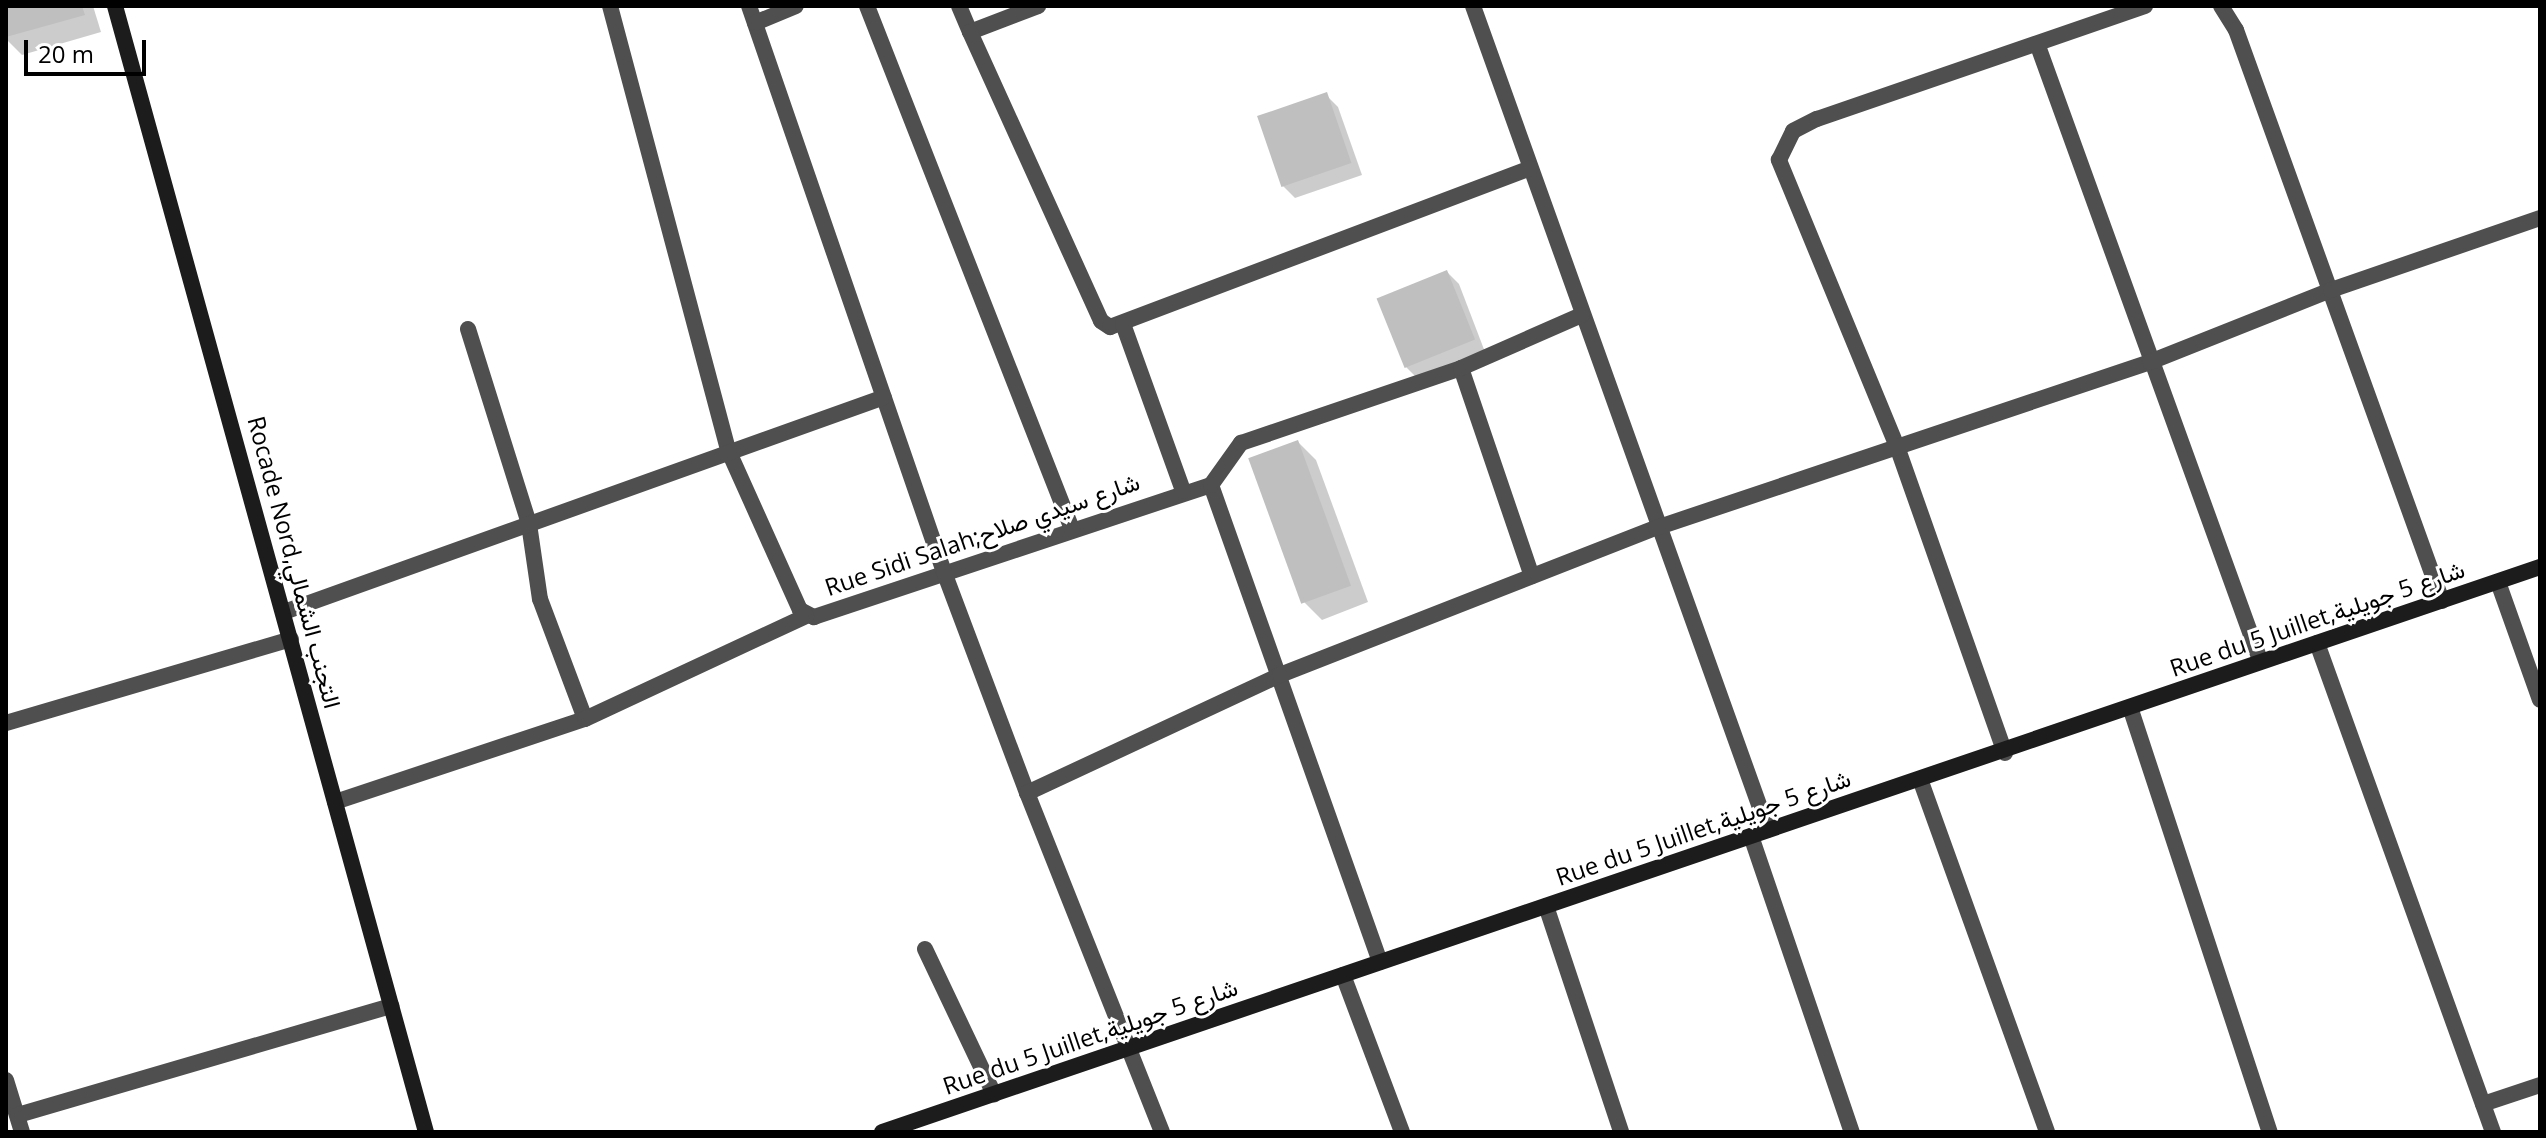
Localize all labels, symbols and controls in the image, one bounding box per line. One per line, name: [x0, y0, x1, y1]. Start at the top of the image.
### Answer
scale bar: [28, 24, 150, 74]
text: 20 m: [38, 37, 94, 70]
street label: Rocade Nord,التجنب الشمالي: [242, 413, 348, 711]
street label: Rue Sidi Salah;شارع سيدي صلاح: [821, 467, 1143, 601]
street label: Rue du 5 Juillet,شارع 5 جويلية: [2166, 554, 2468, 682]
street label: Rue du 5 Juillet,شارع 5 جويلية: [1552, 763, 1854, 891]
street label: Rue du 5 Juillet,شارع 5 جويلية: [939, 972, 1241, 1100]

